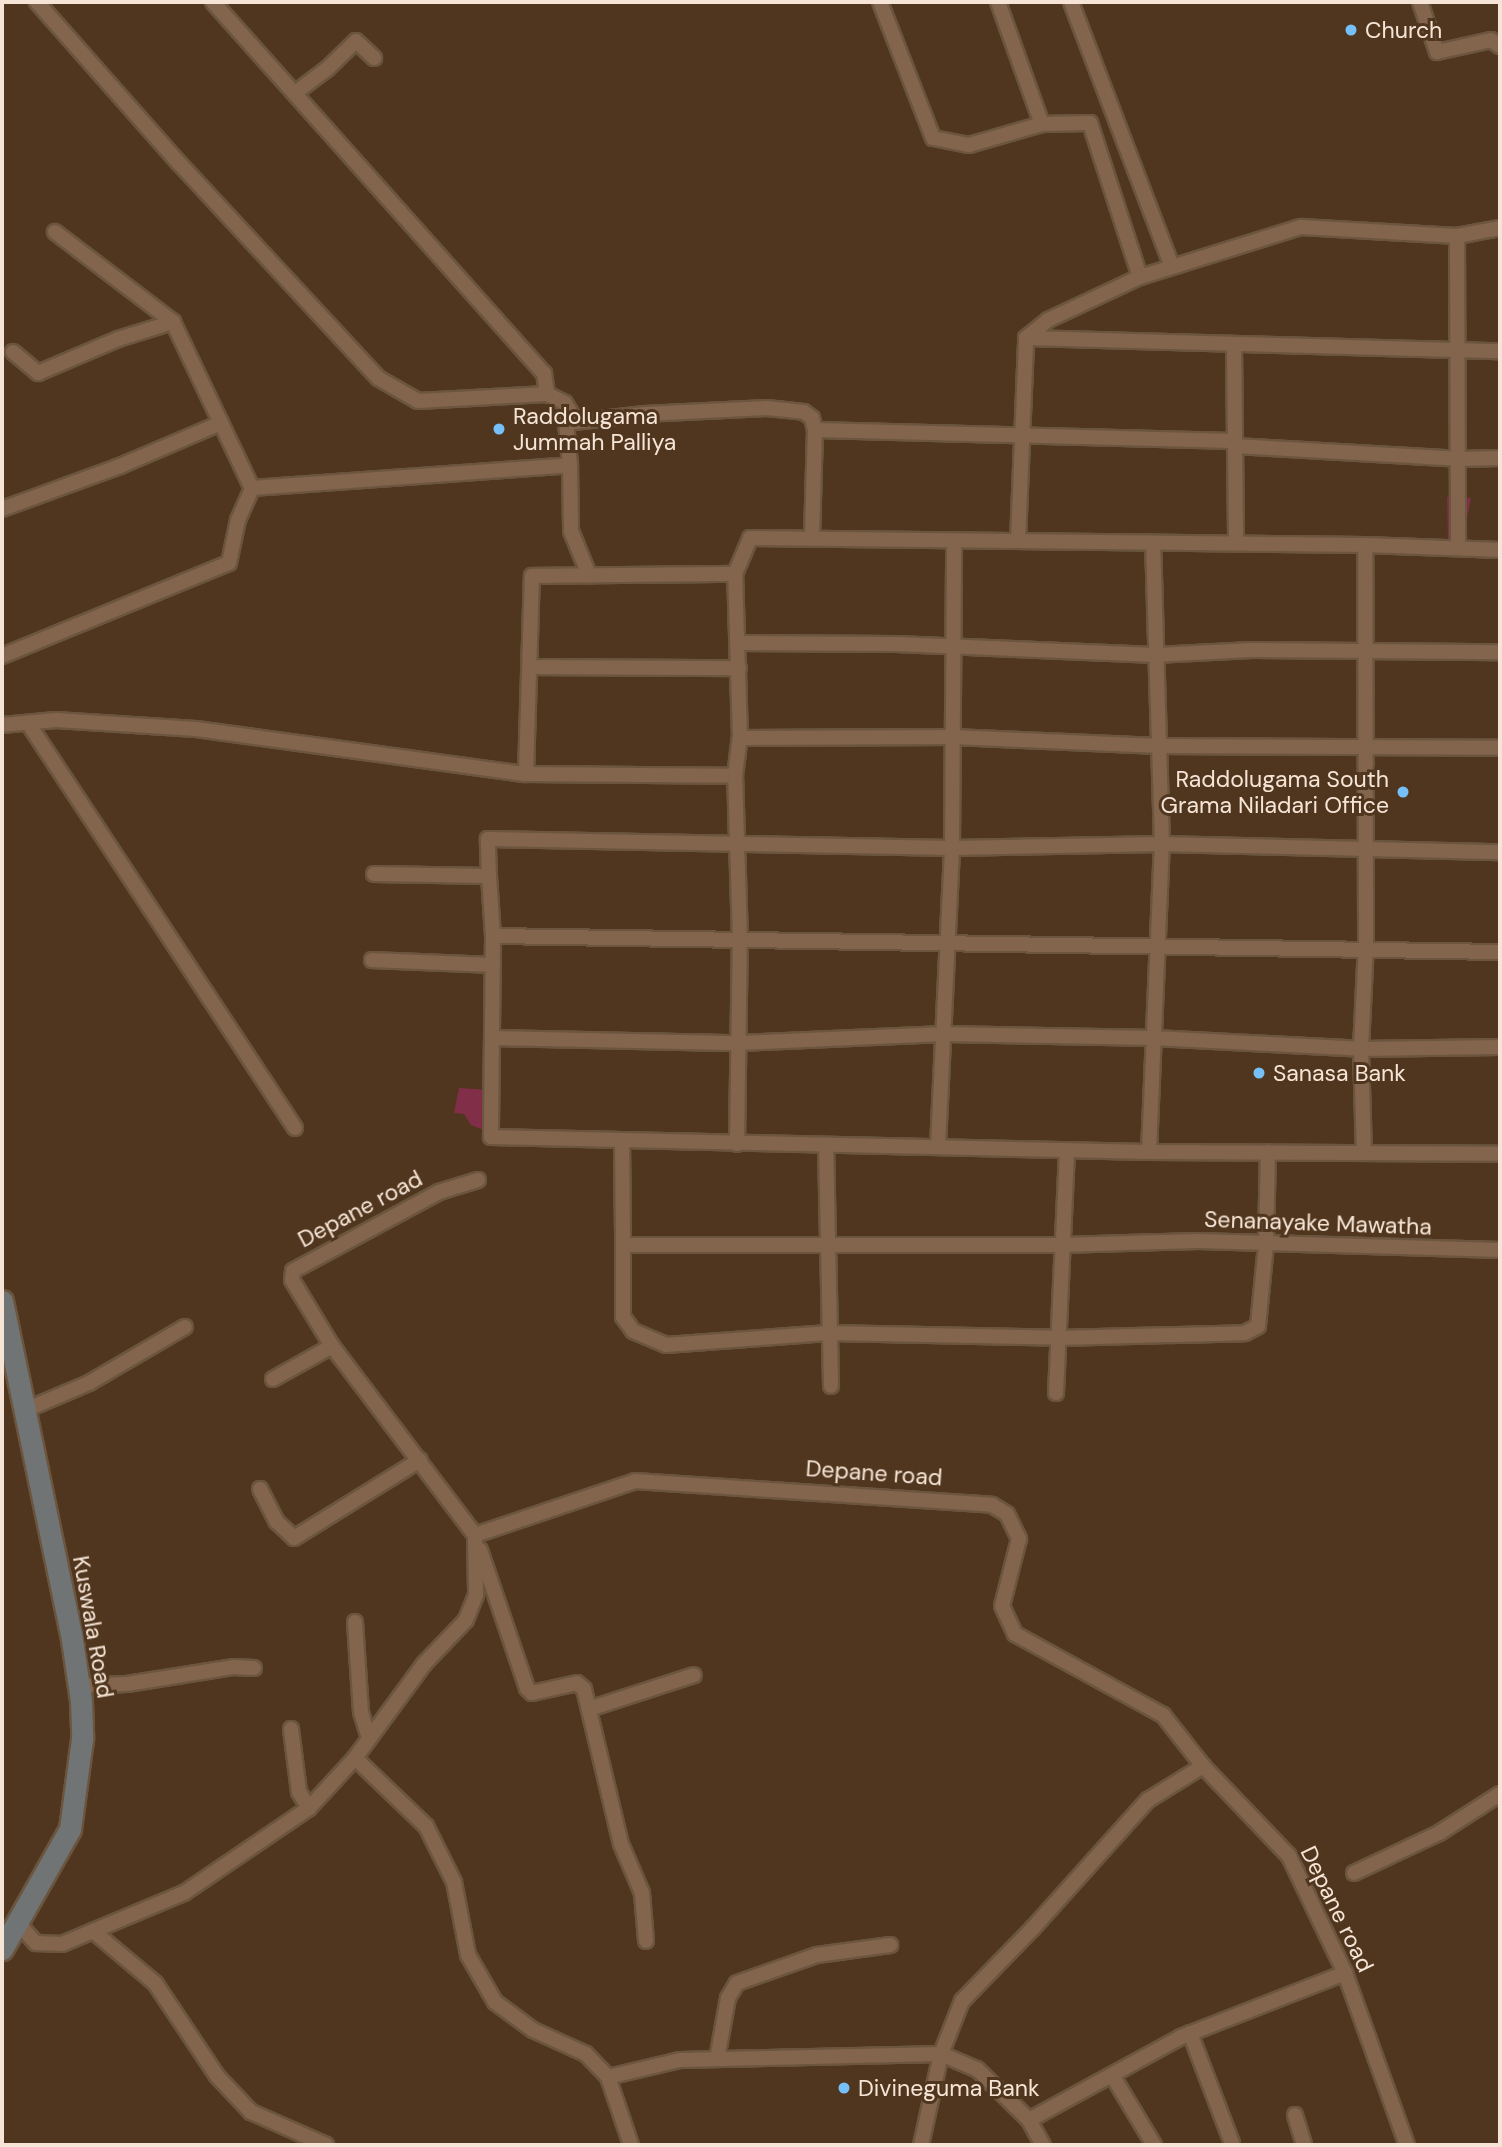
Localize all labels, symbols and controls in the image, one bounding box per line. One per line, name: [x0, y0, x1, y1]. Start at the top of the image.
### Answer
place label: Church: [1365, 16, 1442, 44]
marker: Church: [1343, 22, 1359, 38]
place label: Raddolugama Jummah Palliya: [513, 402, 676, 456]
marker: Raddolugama Jummah Palliya: [491, 421, 507, 437]
place label: Raddolugama South Grama Niladari Office: [1160, 765, 1389, 819]
marker: Raddolugama South Grama Niladari Office: [1395, 784, 1411, 800]
place label: Sanasa Bank: [1273, 1059, 1406, 1087]
marker: Sanasa Bank: [1251, 1065, 1267, 1081]
street label: Depane road: [293, 1165, 427, 1253]
street label: Senanayake Mawatha: [1204, 1205, 1432, 1241]
street label: Depane road: [805, 1454, 943, 1492]
street label: Kuswala Road: [67, 1554, 119, 1700]
street label: Depane road: [1295, 1841, 1379, 1977]
place label: Divineguma Bank: [858, 2074, 1039, 2102]
marker: Divineguma Bank: [836, 2080, 852, 2096]

